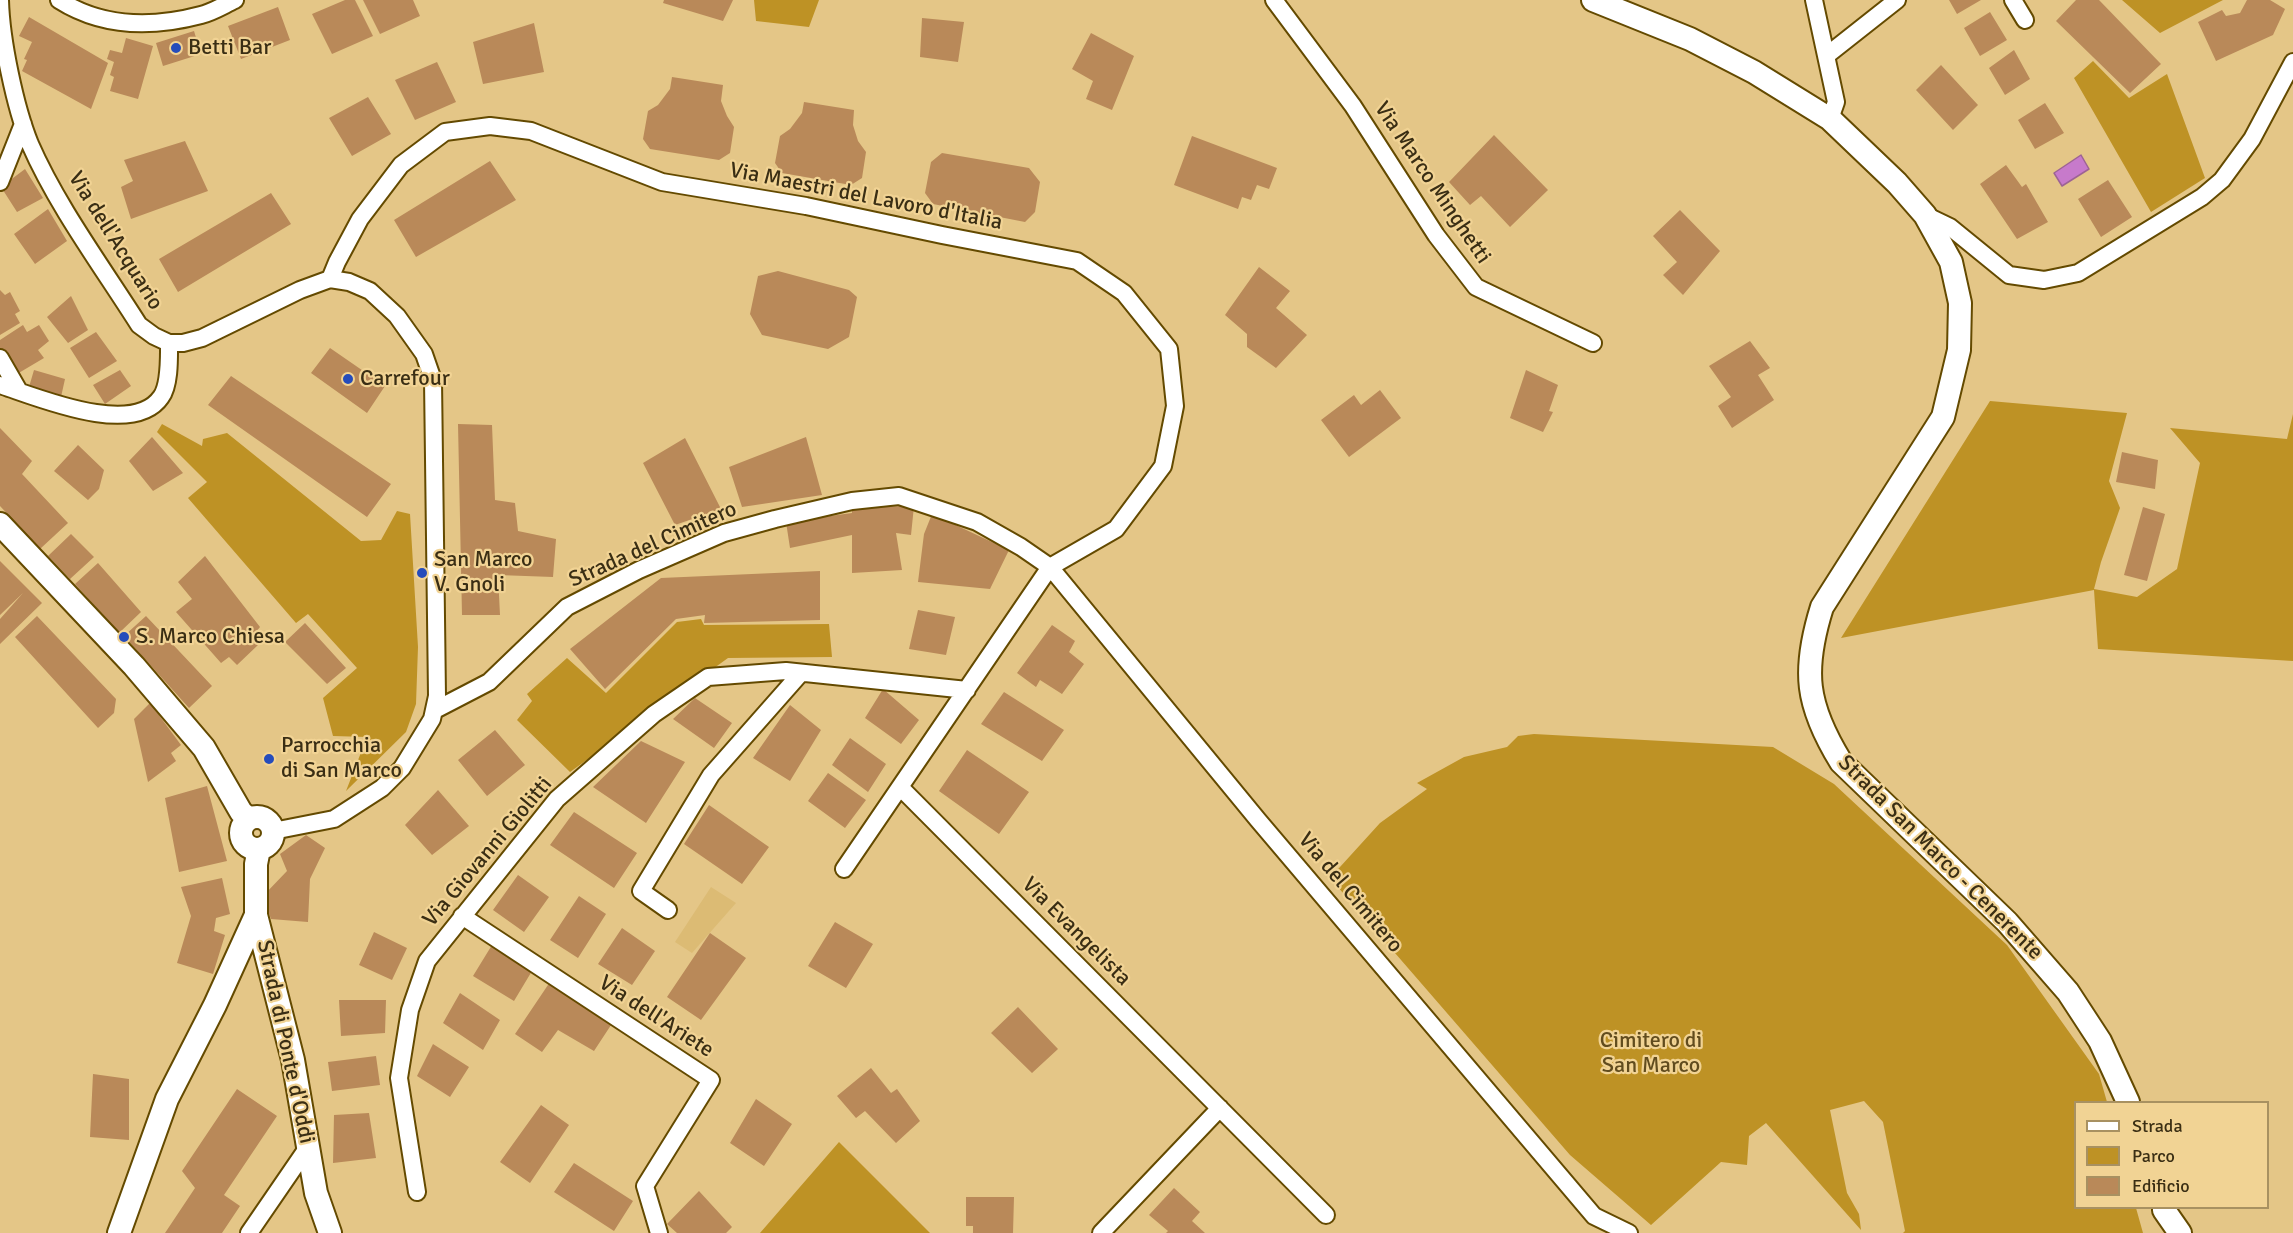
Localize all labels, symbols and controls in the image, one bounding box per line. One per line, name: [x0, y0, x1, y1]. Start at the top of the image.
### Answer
place label: Betti Bar: [188, 35, 271, 61]
marker: Betti Bar: [169, 41, 183, 55]
street label: Via Marco Minghetti: [1368, 97, 1496, 269]
street label: Via Maestri del Lavoro d'Italia: [727, 158, 1005, 236]
street label: Via dell'Acquario: [62, 167, 168, 315]
place label: Carrefour: [360, 366, 450, 392]
marker: Carrefour: [341, 372, 355, 386]
street label: Strada del Cimitero: [565, 496, 741, 594]
place label: San Marco V. Gnoli: [434, 547, 532, 598]
marker: San Marco V. Gnoli: [415, 566, 429, 580]
place label: S. Marco Chiesa: [136, 624, 285, 650]
marker: S. Marco Chiesa: [117, 630, 131, 644]
place label: Parrocchia di San Marco: [281, 733, 402, 784]
street label: Strada San Marco - Cenerente: [1832, 750, 2048, 966]
marker: Parrocchia di San Marco: [262, 752, 276, 766]
street label: Via Giovanni Giolitti: [418, 772, 558, 932]
street label: Via del Cimitero: [1292, 828, 1408, 958]
street label: Via Evangelista: [1016, 872, 1136, 992]
street label: Strada di Ponte d'Oddi: [251, 938, 319, 1146]
street label: Via dell'Ariete: [594, 970, 718, 1064]
park label: Cimitero di San Marco: [1600, 1028, 1702, 1080]
legend: [2074, 1101, 2269, 1209]
text: Strada: [2132, 1115, 2183, 1137]
text: Parco: [2132, 1145, 2175, 1167]
text: Edificio: [2132, 1175, 2190, 1197]

